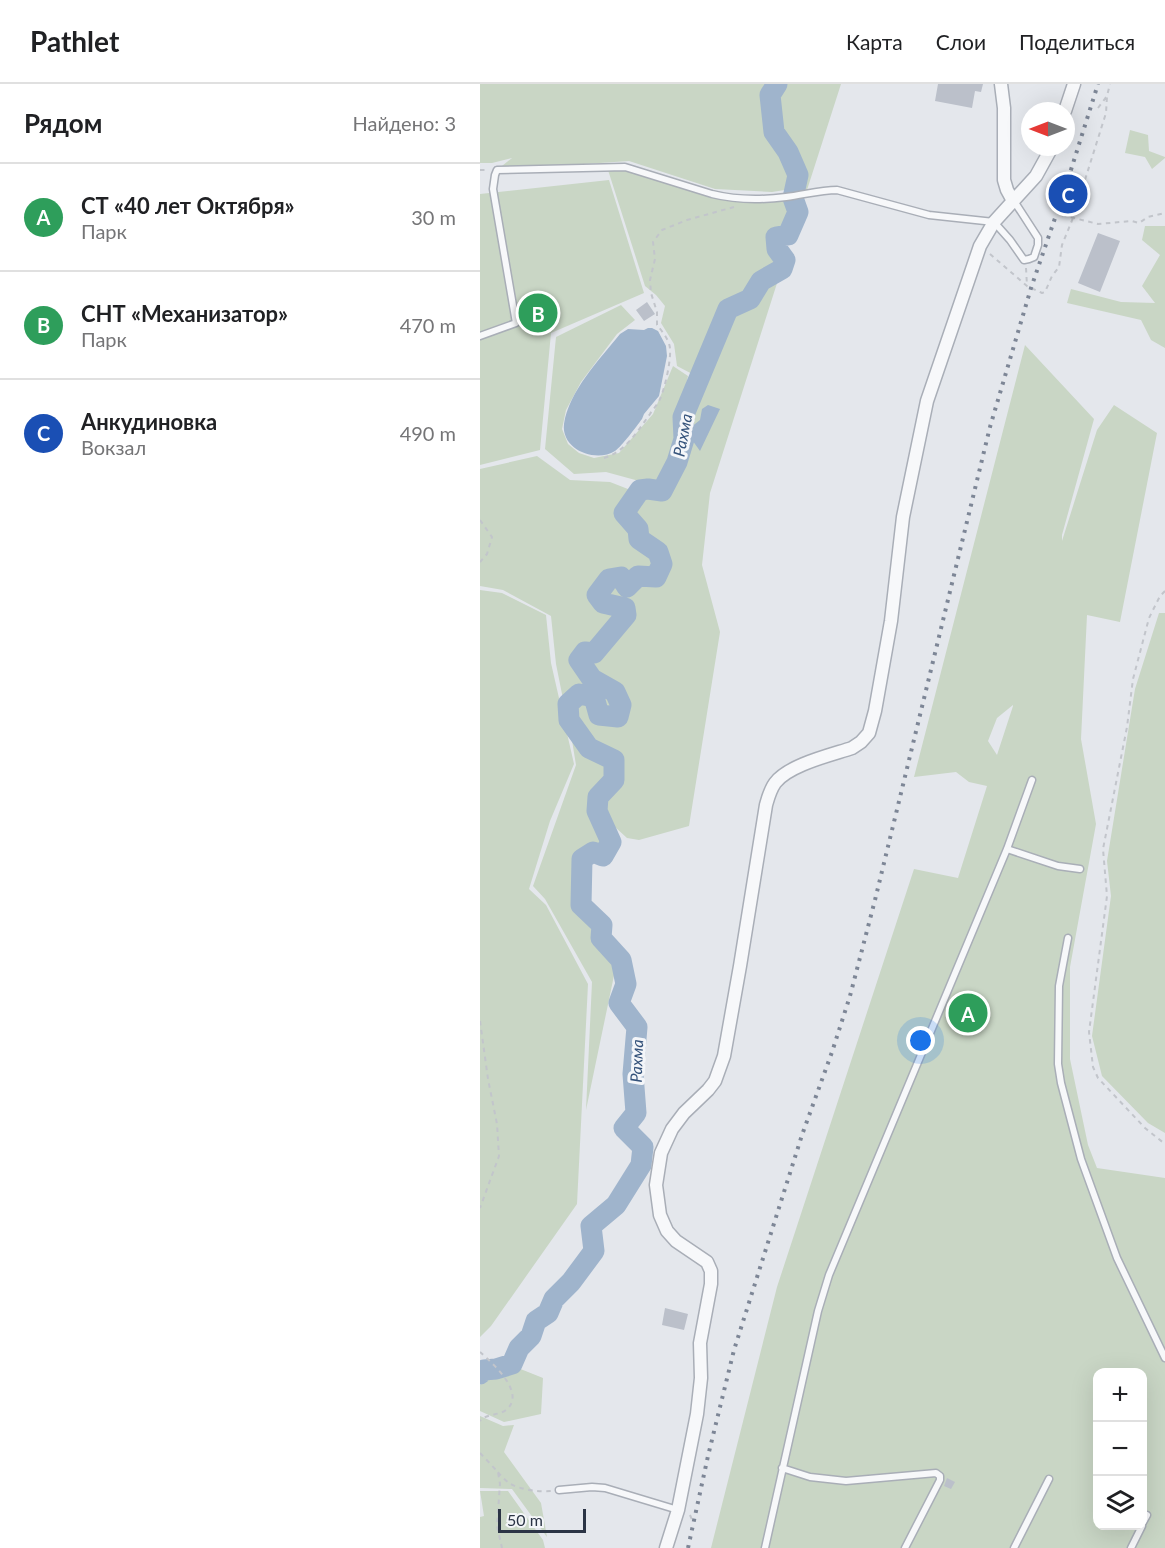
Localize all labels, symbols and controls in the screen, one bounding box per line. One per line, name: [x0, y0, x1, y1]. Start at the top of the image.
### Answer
text: Pathlet: [30, 24, 119, 58]
text: Карта: [846, 29, 903, 54]
text: Слои: [936, 29, 986, 54]
text: Поделиться: [1019, 29, 1135, 54]
north arrow: [1021, 102, 1075, 156]
text: Рядом: [24, 107, 102, 139]
text: Найдено: 3: [353, 111, 456, 135]
pin: C: [1048, 172, 1088, 216]
text: СТ «40 лет Октября»: [81, 192, 295, 219]
text: A: [37, 205, 50, 229]
text: 30 m: [411, 205, 456, 229]
text: Парк: [81, 219, 127, 243]
pin: B: [518, 290, 558, 336]
text: СНТ «Механизатор»: [81, 300, 288, 327]
text: B: [37, 313, 50, 337]
text: 470 m: [400, 313, 456, 337]
text: Парк: [81, 327, 127, 351]
text: Анкудиновка: [81, 408, 217, 435]
water label: Рахма: [669, 412, 695, 458]
text: C: [37, 421, 50, 445]
text: 490 m: [400, 421, 456, 445]
text: Вокзал: [81, 435, 146, 459]
pin: A: [948, 990, 988, 1036]
your location: [906, 1026, 935, 1055]
water label: Рахма: [626, 1039, 646, 1083]
map controls: [1093, 1368, 1147, 1530]
button: +: [1093, 1368, 1147, 1422]
button: −: [1093, 1422, 1147, 1476]
button: layers: [1093, 1476, 1147, 1530]
scale bar: [498, 1506, 586, 1534]
text: 50 m: [507, 1510, 543, 1529]

